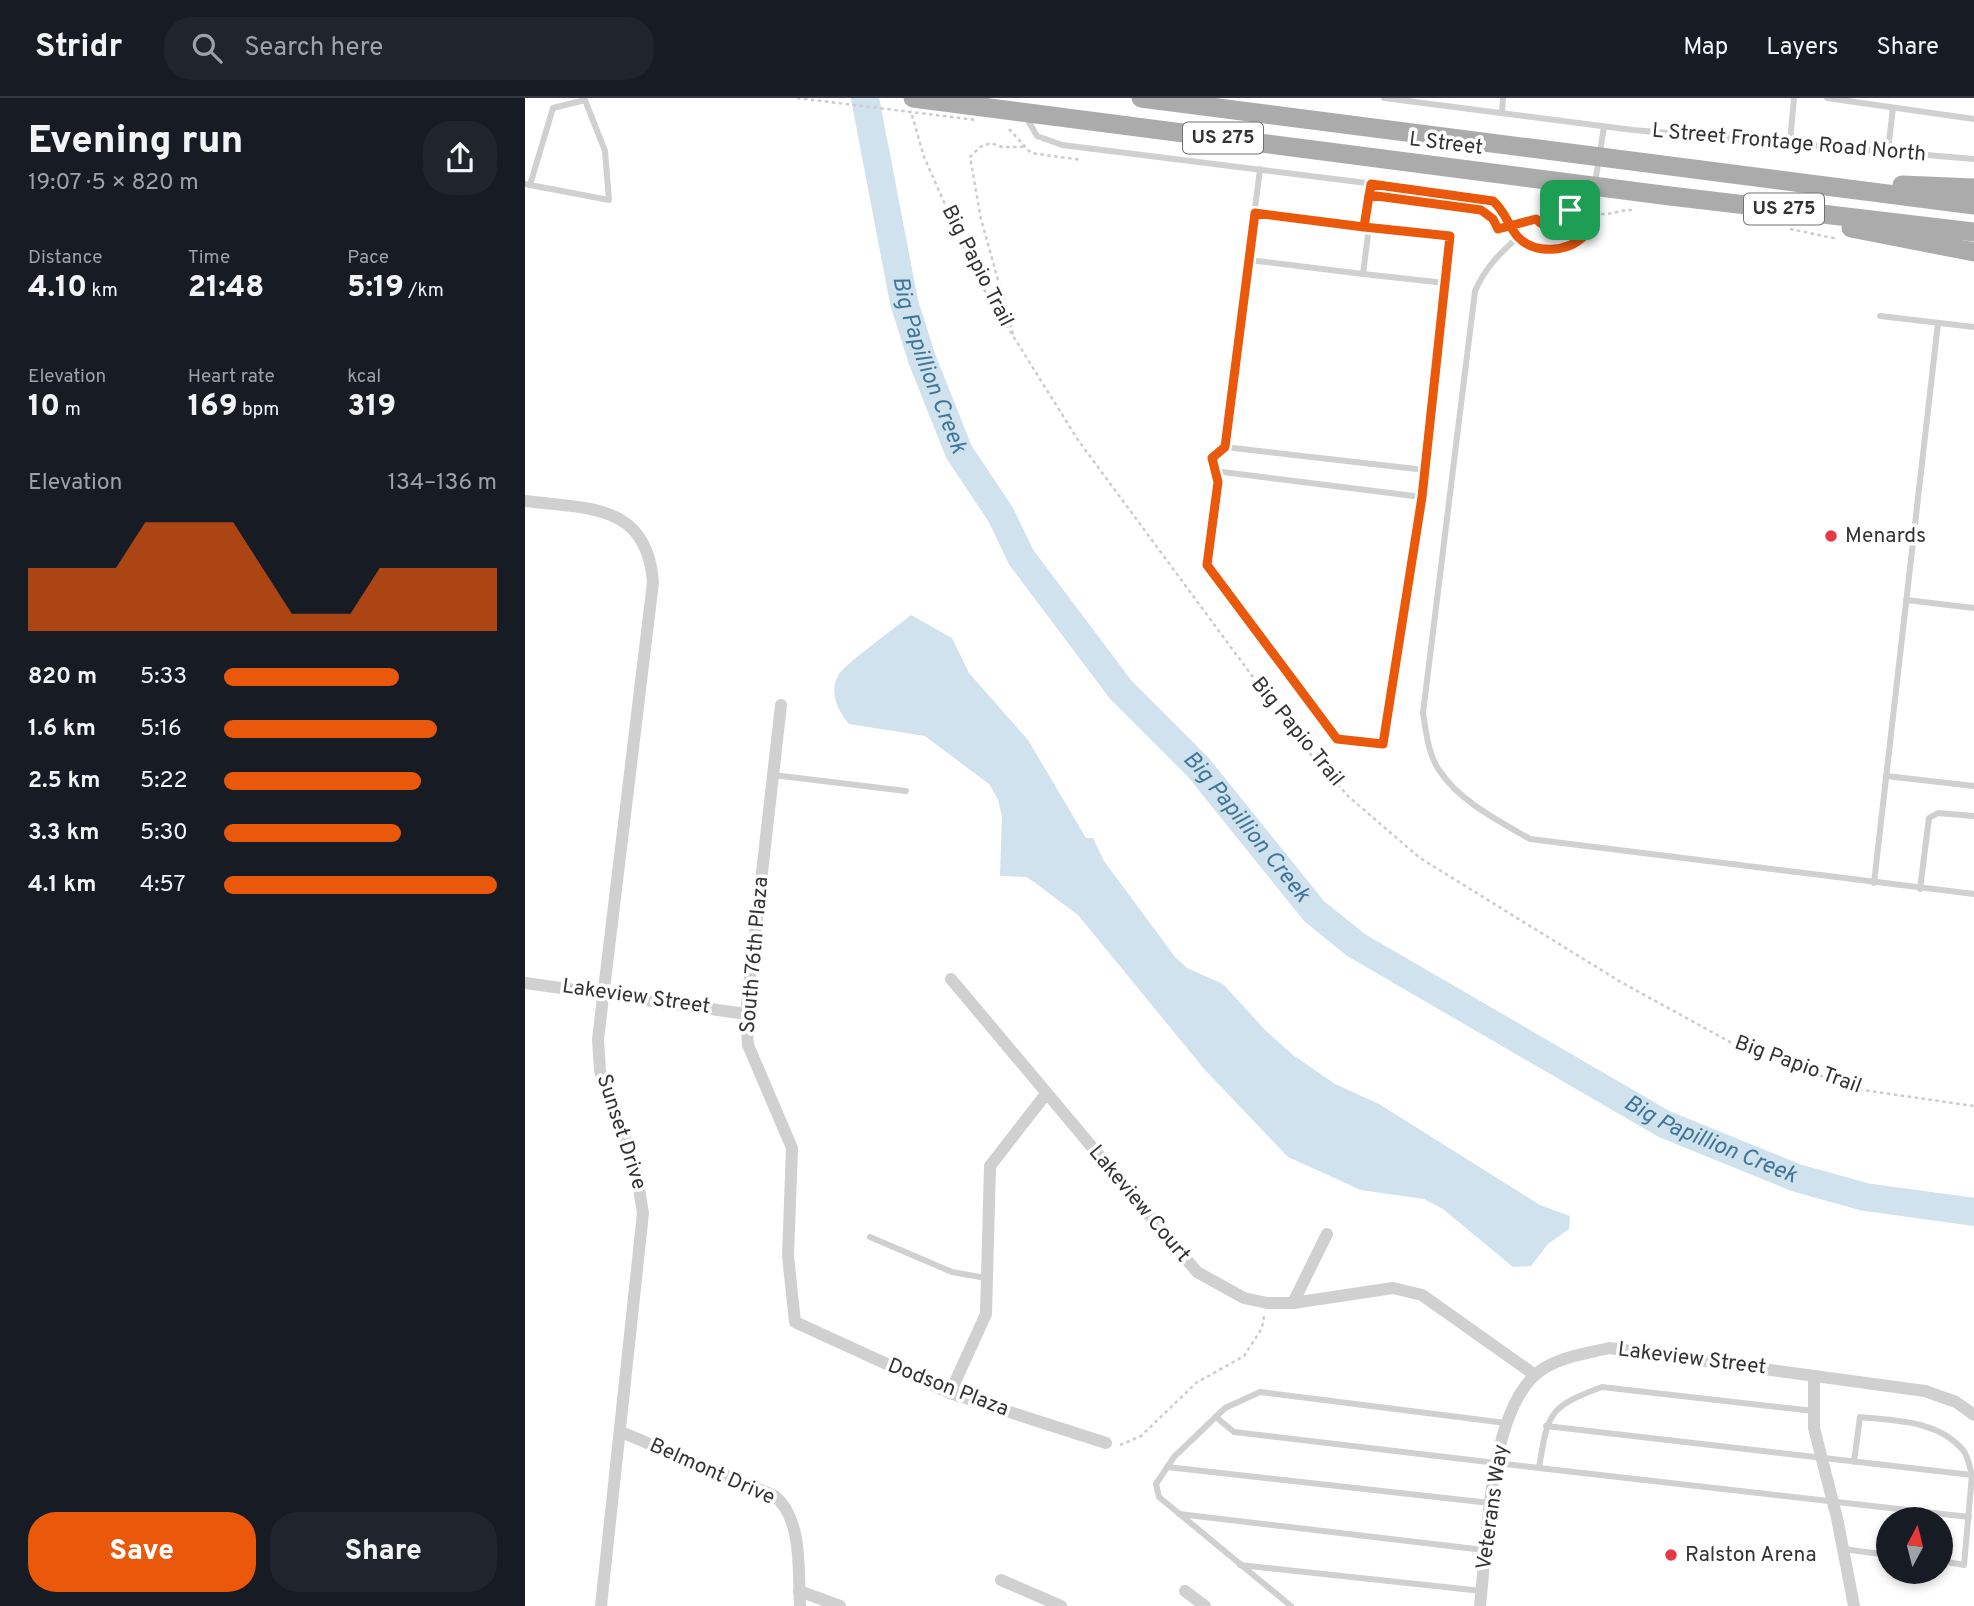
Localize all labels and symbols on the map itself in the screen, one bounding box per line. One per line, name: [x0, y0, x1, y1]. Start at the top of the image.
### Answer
street label: L Street Frontage Road North: [1651, 118, 1927, 168]
road number: US 275: [1183, 122, 1263, 154]
street label: L Street: [1408, 126, 1484, 162]
pin: [1540, 180, 1600, 240]
road number: US 275: [1744, 194, 1824, 225]
street label: Big Papio Trail: [935, 201, 1019, 331]
water label: Big Papillion Creek: [885, 274, 973, 458]
place label: Menards: [1845, 523, 1926, 550]
marker: Menards: [1823, 528, 1839, 544]
street label: Big Papio Trail: [1245, 672, 1349, 792]
water label: Big Papillion Creek: [1176, 745, 1316, 909]
street label: South 76th Plaza: [735, 875, 775, 1035]
street label: Lakeview Street: [560, 973, 712, 1021]
street label: Big Papio Trail: [1731, 1030, 1865, 1100]
street label: Sunset Drive: [590, 1071, 652, 1193]
water label: Big Papillion Creek: [1618, 1089, 1801, 1191]
street label: Lakeview Court: [1082, 1140, 1196, 1268]
street label: Lakeview Street: [1616, 1337, 1768, 1381]
street label: Dodson Plaza: [884, 1353, 1012, 1423]
street label: Belmont Drive: [645, 1432, 779, 1512]
street label: Veterans Way: [1471, 1442, 1515, 1572]
north arrow: [1876, 1507, 1953, 1584]
place label: Ralston Arena: [1685, 1542, 1817, 1569]
marker: Ralston Arena: [1663, 1547, 1679, 1563]

